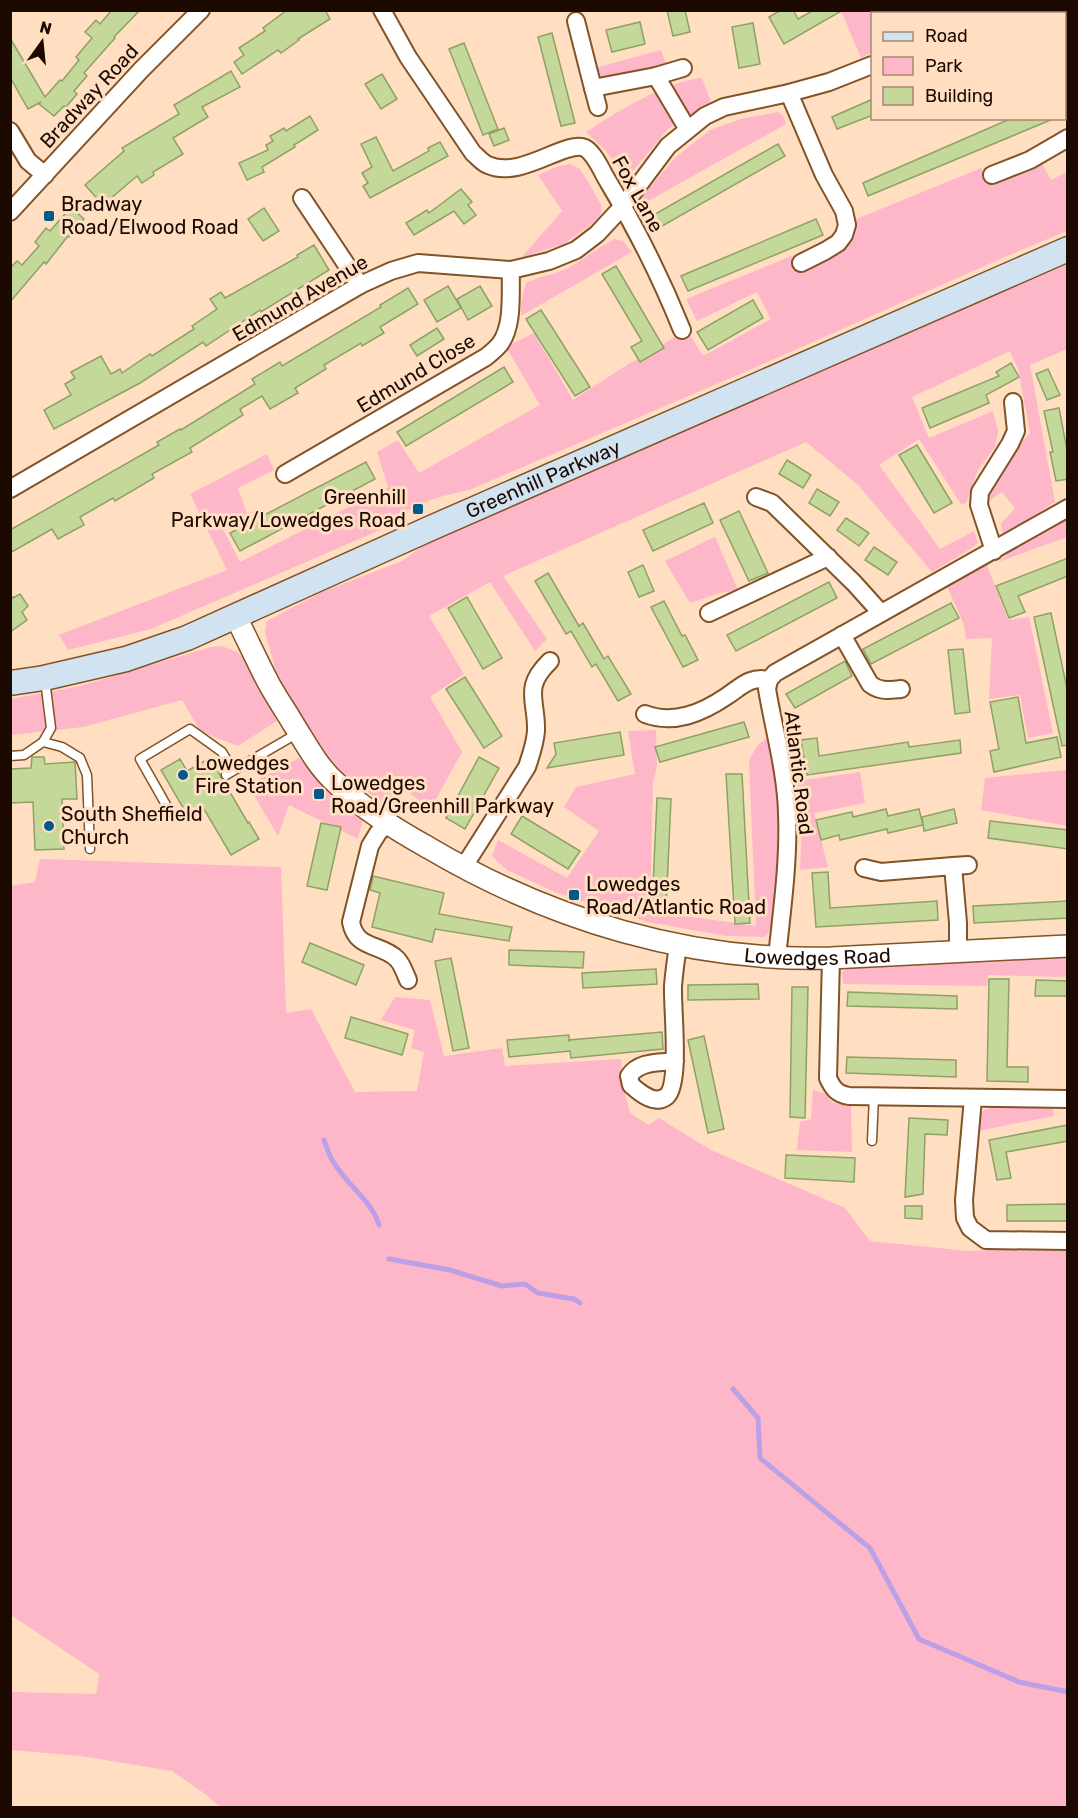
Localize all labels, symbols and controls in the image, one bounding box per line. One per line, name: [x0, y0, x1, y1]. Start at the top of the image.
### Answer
north arrow: [12, 12, 72, 72]
legend: [871, 12, 1066, 120]
text: N: [38, 17, 54, 39]
text: Road: [925, 25, 968, 47]
street label: Bradway Road: [35, 39, 143, 153]
text: Park: [925, 55, 963, 77]
text: Building: [925, 85, 993, 107]
street label: Fox Lane: [607, 151, 669, 237]
place label: Bradway Road/Elwood Road: [61, 192, 239, 239]
marker: Bradway Road/Elwood Road: [42, 209, 56, 223]
street label: Edmund Avenue: [228, 250, 372, 346]
street label: Edmund Close: [353, 328, 479, 418]
street label: Greenhill Parkway: [462, 435, 624, 523]
place label: Greenhill Parkway/Lowedges Road: [171, 485, 406, 532]
marker: Greenhill Parkway/Lowedges Road: [411, 502, 425, 516]
street label: Atlantic Road: [779, 710, 819, 836]
place label: Lowedges Fire Station: [195, 751, 303, 798]
marker: Lowedges Fire Station: [176, 768, 190, 782]
place label: Lowedges Road/Greenhill Parkway: [331, 771, 554, 818]
marker: Lowedges Road/Greenhill Parkway: [312, 787, 326, 801]
place label: South Sheffield Church: [61, 802, 203, 849]
marker: South Sheffield Church: [42, 819, 56, 833]
place label: Lowedges Road/Atlantic Road: [586, 872, 766, 919]
marker: Lowedges Road/Atlantic Road: [567, 888, 581, 902]
street label: Lowedges Road: [743, 943, 891, 970]

